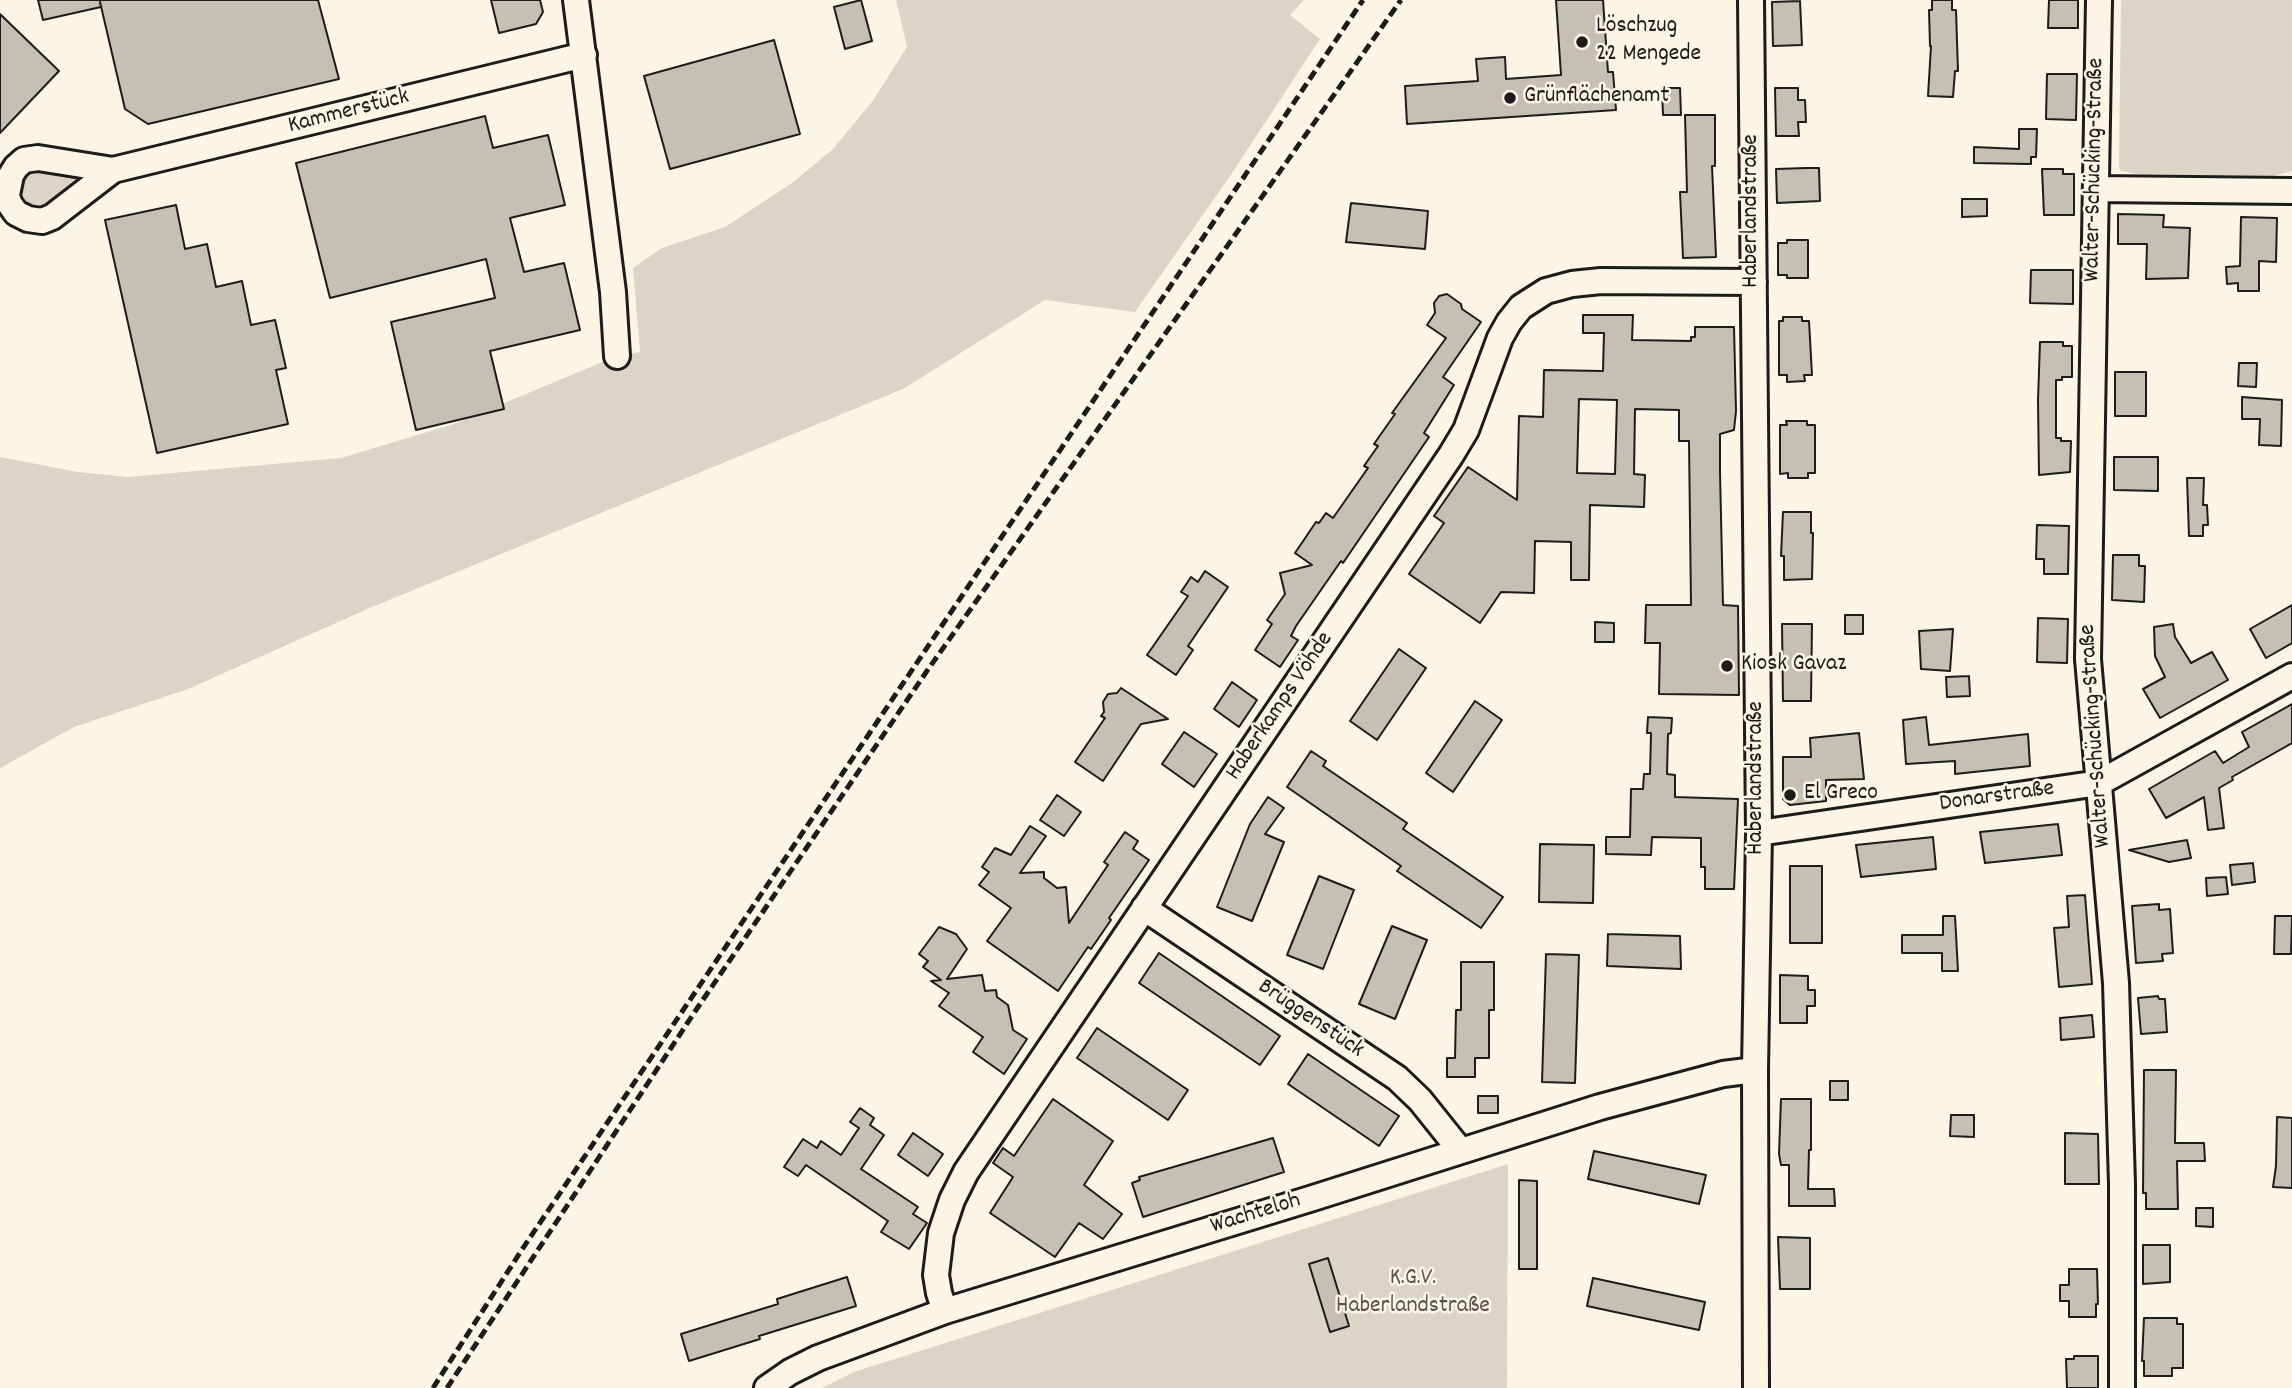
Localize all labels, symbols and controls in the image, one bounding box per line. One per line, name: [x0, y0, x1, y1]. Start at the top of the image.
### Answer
place label: Löschzug 22 Mengede: [1596, 14, 1701, 70]
marker: Löschzug 22 Mengede: [1574, 34, 1590, 50]
street label: Walter-Schücking-Straße: [2080, 58, 2112, 282]
street label: Kammerstück: [286, 84, 412, 142]
place label: Grünflächenamt: [1524, 84, 1669, 112]
marker: Grünflächenamt: [1502, 90, 1518, 106]
street label: Haberlandstraße: [1739, 134, 1767, 288]
street label: Walter-Schücking-Straße: [2075, 623, 2119, 849]
street label: Haberkamps Vöhde: [1221, 627, 1341, 787]
place label: Kiosk Gavaz: [1741, 652, 1846, 680]
marker: Kiosk Gavaz: [1719, 658, 1735, 674]
street label: Haberlandstraße: [1744, 701, 1772, 855]
street label: Donarstraße: [1938, 776, 2056, 820]
place label: El Greco: [1804, 781, 1878, 809]
marker: El Greco: [1782, 787, 1798, 803]
street label: Brüggenstück: [1251, 974, 1369, 1066]
street label: Wachteloh: [1208, 1188, 1304, 1242]
park label: K.G.V. Haberlandstraße: [1336, 1266, 1490, 1322]

